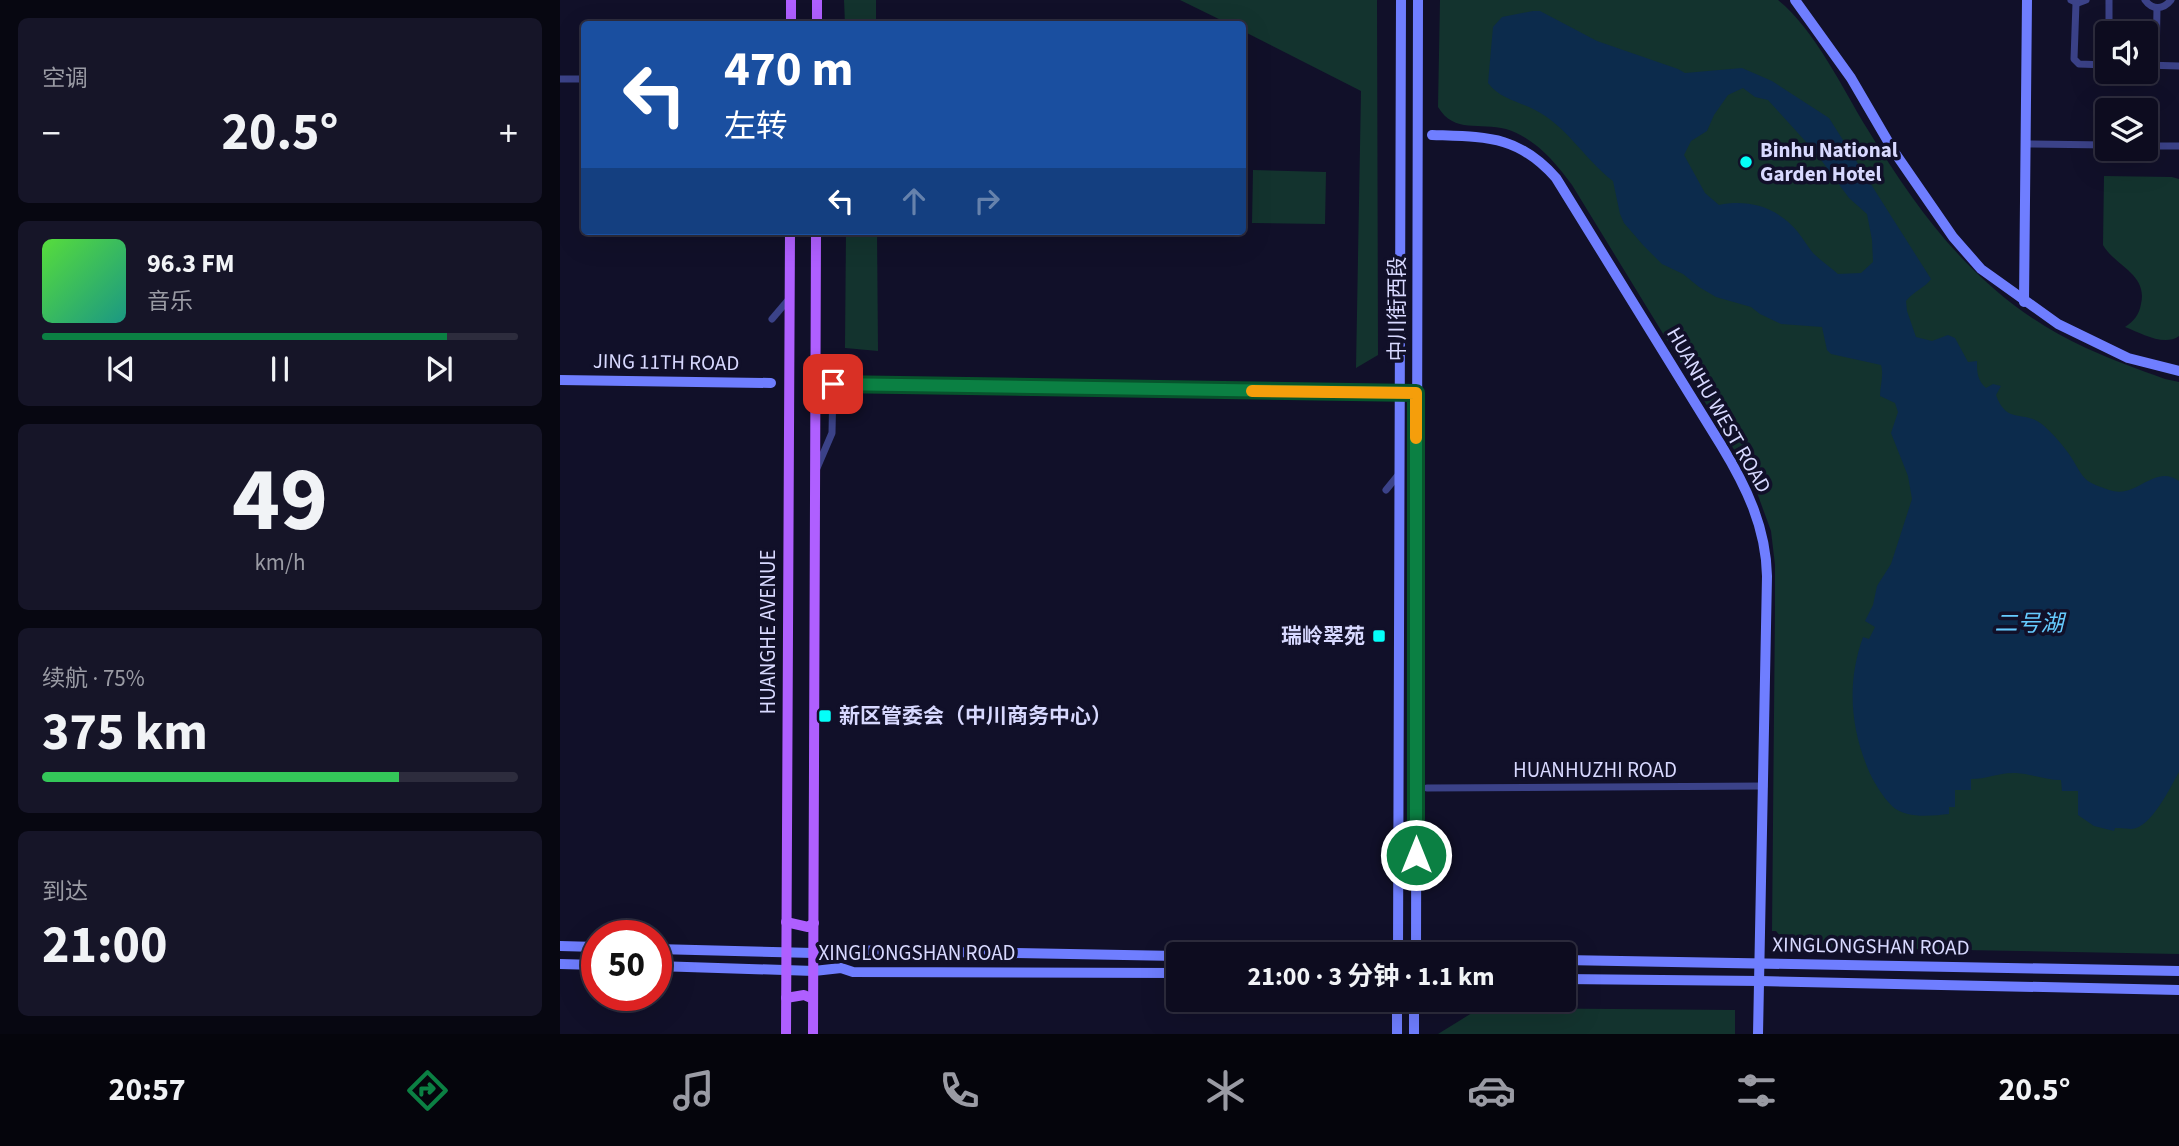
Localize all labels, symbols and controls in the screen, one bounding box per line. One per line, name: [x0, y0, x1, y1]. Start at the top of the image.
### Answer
map controls: [2095, 21, 2158, 161]
button: sound: [2095, 21, 2158, 84]
text: 470 m: [724, 35, 853, 105]
icon: left: [609, 49, 700, 140]
text: 空调: [42, 62, 88, 95]
text: 20.5°: [222, 96, 338, 170]
button: layers: [2095, 98, 2158, 161]
text: 左转: [724, 104, 788, 150]
text: −: [42, 107, 61, 161]
text: +: [499, 107, 518, 161]
place label: Binhu National Garden Hotel: [1760, 135, 1898, 189]
marker: Binhu National Garden Hotel: [1738, 154, 1754, 170]
icon: left: [822, 182, 860, 220]
icon: ahead: [895, 182, 933, 220]
icon: right: [968, 182, 1006, 220]
text: 96.3 FM: [147, 245, 235, 282]
street label: 中川街西段: [1382, 257, 1412, 362]
text: 音乐: [147, 285, 193, 318]
street label: HUANHU WEST ROAD: [1659, 321, 1779, 499]
street label: JING 11TH ROAD: [593, 346, 739, 378]
icon: previous: [102, 350, 140, 388]
icon: pause: [261, 350, 299, 388]
icon: next: [420, 350, 458, 388]
pin: [803, 354, 863, 414]
icon: arrive: [814, 365, 852, 403]
text: 49: [232, 436, 328, 565]
text: km/h: [254, 546, 306, 579]
street label: HUANGHE AVENUE: [753, 550, 783, 715]
water label: 二号湖: [1995, 607, 2067, 640]
place label: 瑞岭翠苑: [1281, 621, 1365, 651]
marker: 瑞岭翠苑: [1371, 628, 1387, 644]
text: 续航 · 75%: [42, 662, 145, 695]
text: 375 km: [42, 696, 208, 770]
place label: 新区管委会（中川商务中心）: [839, 701, 1112, 731]
marker: 新区管委会（中川商务中心）: [817, 708, 833, 724]
street label: HUANHUZHI ROAD: [1513, 755, 1677, 785]
position arrow: [1379, 818, 1453, 892]
text: 到达: [42, 875, 88, 908]
text: 21:00: [42, 909, 167, 983]
speed limit sign: 50: [581, 920, 672, 1011]
street label: XINGLONGSHAN ROAD: [1772, 929, 1970, 963]
street label: XINGLONGSHAN ROAD: [818, 938, 1016, 968]
text: 21:00 · 3 分钟 · 1.1 km: [1247, 958, 1495, 995]
icon: directions: [403, 1066, 452, 1115]
icon: music: [669, 1066, 718, 1115]
icon: phone: [935, 1066, 984, 1115]
icon: climate: [1201, 1066, 1250, 1115]
icon: car: [1467, 1066, 1516, 1115]
icon: filters: [1732, 1066, 1781, 1115]
text: 20:57: [108, 1067, 186, 1113]
text: 20.5°: [1998, 1067, 2070, 1113]

